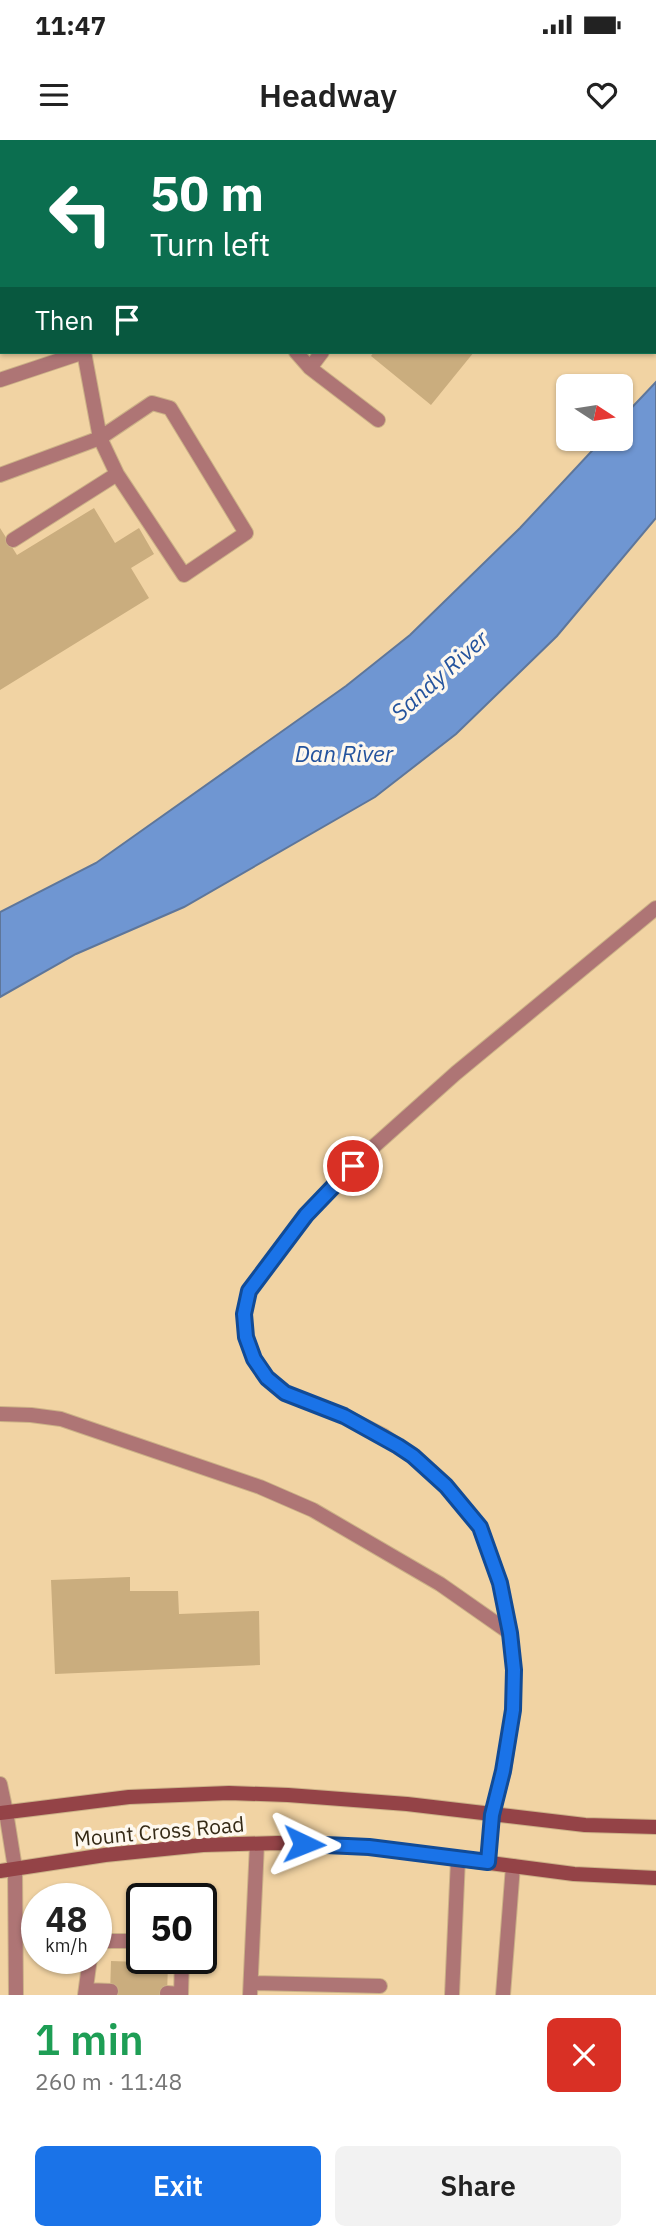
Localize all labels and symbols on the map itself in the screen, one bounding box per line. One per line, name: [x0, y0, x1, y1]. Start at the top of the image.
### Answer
north arrow: [556, 374, 634, 452]
water label: Sandy River: [384, 623, 494, 727]
water label: Dan River: [295, 738, 394, 768]
pin: [323, 1136, 383, 1196]
position arrow: [267, 1807, 341, 1881]
street label: Mount Cross Road: [73, 1810, 245, 1852]
speed limit sign: 50: [126, 1883, 217, 1974]

